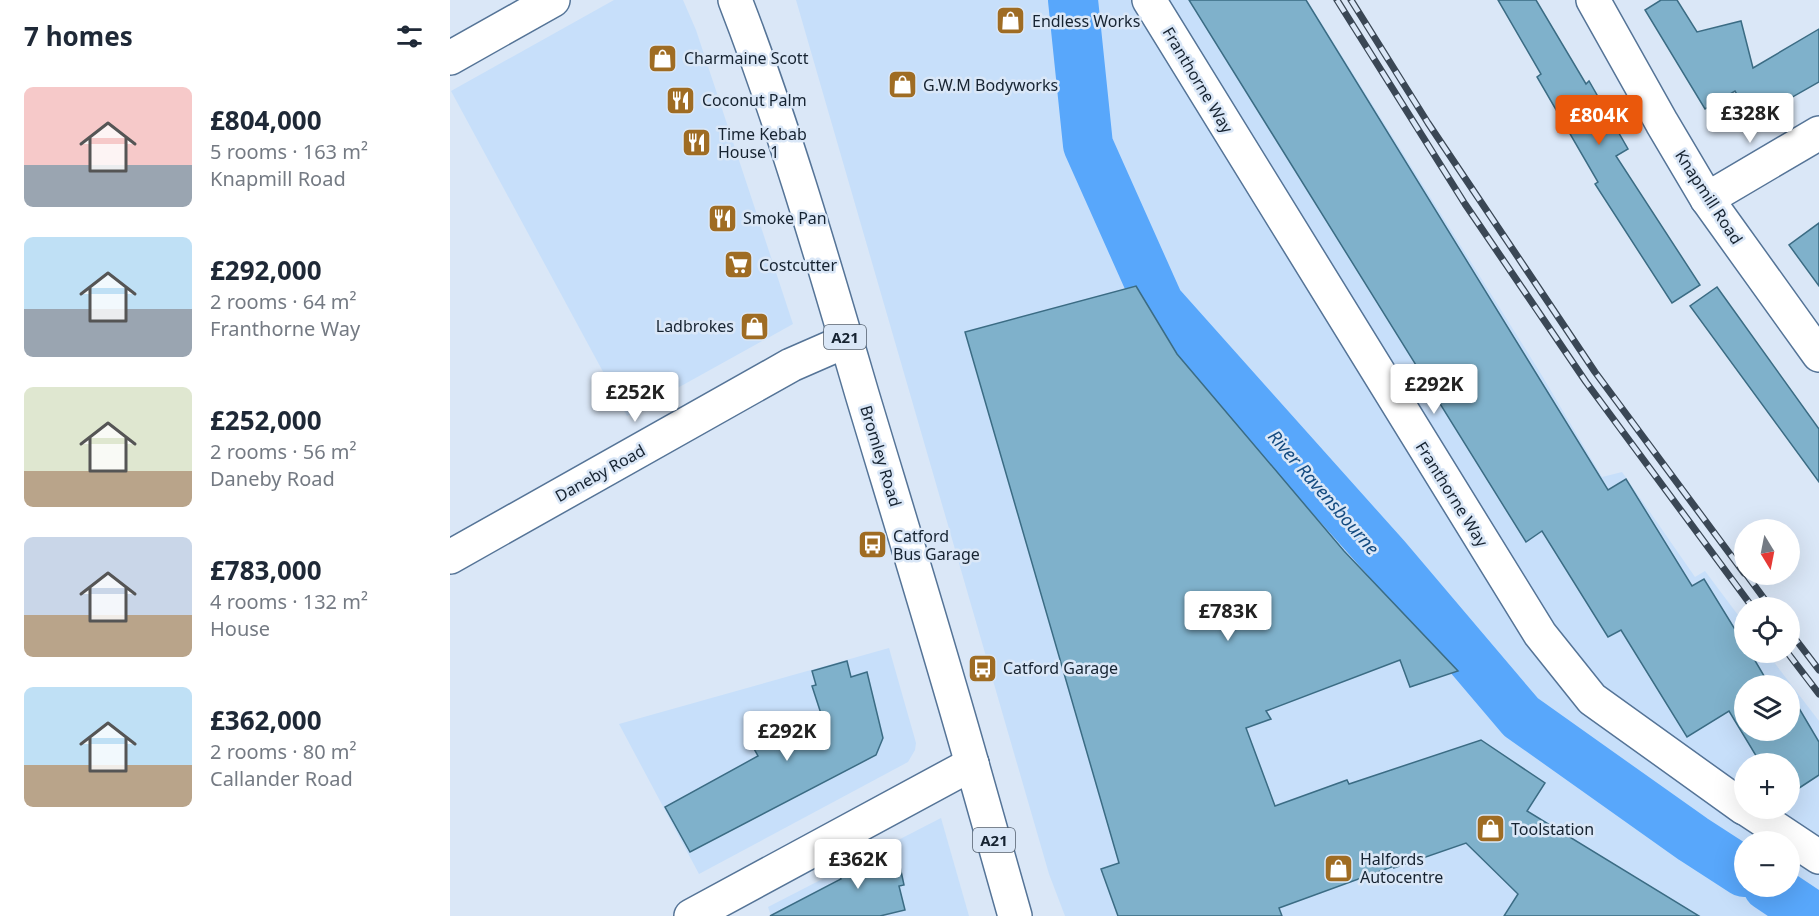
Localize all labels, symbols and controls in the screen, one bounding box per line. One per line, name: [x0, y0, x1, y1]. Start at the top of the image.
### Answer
shop icon: Endless Works: [995, 5, 1027, 37]
place label: Endless Works: [1032, 10, 1140, 32]
text: 7 homes: [24, 18, 133, 54]
icon: filters: [393, 20, 426, 53]
street label: Franthorne Way: [1158, 23, 1239, 138]
shop icon: Charmaine Scott: [647, 42, 679, 74]
place label: Charmaine Scott: [684, 47, 809, 69]
shop icon: G.W.M Bodyworks: [886, 69, 918, 101]
place label: G.W.M Bodyworks: [923, 74, 1058, 96]
restaurant icon: Coconut Palm: [665, 84, 697, 116]
place label: Coconut Palm: [702, 89, 807, 111]
pin: £328K: [1708, 93, 1792, 144]
pin: £804K: [1557, 95, 1641, 146]
text: £328K: [1720, 99, 1780, 126]
text: £804K: [1569, 101, 1629, 128]
text: £804,000: [210, 102, 322, 138]
icon: home: [72, 111, 144, 183]
place label: Time Kebab House 1: [718, 123, 807, 163]
restaurant icon: Time Kebab House 1: [681, 127, 713, 159]
text: 5 rooms · 163 m²: [210, 138, 368, 165]
street label: Knapmill Road: [1670, 145, 1748, 249]
text: Knapmill Road: [210, 165, 346, 192]
restaurant icon: Smoke Pan: [706, 202, 738, 234]
place label: Smoke Pan: [743, 207, 827, 229]
supermarket icon: Costcutter: [722, 249, 754, 281]
text: £292,000: [210, 252, 322, 288]
place label: Costcutter: [759, 254, 837, 276]
icon: home: [72, 261, 144, 333]
text: 2 rooms · 64 m²: [210, 288, 357, 315]
shop icon: Ladbrokes: [739, 310, 771, 342]
text: Franthorne Way: [210, 315, 360, 342]
place label: Ladbrokes: [656, 315, 734, 337]
road number: A21: [824, 325, 866, 349]
pin: £292K: [1392, 364, 1476, 415]
text: £292K: [1404, 370, 1464, 397]
pin: £252K: [593, 372, 677, 423]
text: £252K: [605, 378, 665, 405]
text: £252,000: [210, 402, 322, 438]
street label: Bromley Road: [855, 403, 907, 509]
icon: home: [72, 411, 144, 483]
water label: River Ravensbourne: [1263, 425, 1385, 559]
street label: Franthorne Way: [1411, 437, 1494, 551]
text: 2 rooms · 56 m²: [210, 438, 357, 465]
street label: Daneby Road: [551, 439, 649, 507]
text: Daneby Road: [210, 465, 335, 492]
north arrow: [1734, 519, 1800, 585]
map controls: [1734, 519, 1800, 897]
place label: Catford Bus Garage: [893, 525, 980, 565]
bus stop icon: Catford Bus Garage: [856, 529, 888, 561]
text: £783,000: [210, 552, 322, 588]
icon: home: [72, 561, 144, 633]
text: 4 rooms · 132 m²: [210, 588, 368, 615]
pin: £783K: [1186, 591, 1270, 642]
text: £783K: [1198, 597, 1258, 624]
button: locate: [1734, 597, 1800, 663]
text: House: [210, 615, 270, 642]
bus stop icon: Catford Garage: [966, 652, 998, 684]
place label: Catford Garage: [1003, 657, 1118, 679]
button: layers: [1734, 675, 1800, 741]
text: £362,000: [210, 702, 322, 738]
icon: home: [72, 711, 144, 783]
pin: £292K: [745, 711, 829, 762]
text: £292K: [757, 717, 817, 744]
text: 2 rooms · 80 m²: [210, 738, 357, 765]
button: +: [1734, 753, 1800, 819]
text: Callander Road: [210, 765, 353, 792]
shop icon: Toolstation: [1474, 813, 1506, 845]
place label: Toolstation: [1511, 818, 1594, 840]
road number: A21: [973, 828, 1015, 852]
button: −: [1734, 831, 1800, 897]
pin: £362K: [816, 839, 900, 890]
text: £362K: [828, 845, 888, 872]
place label: Halfords Autocentre: [1360, 848, 1443, 888]
shop icon: Halfords Autocentre: [1323, 852, 1355, 884]

